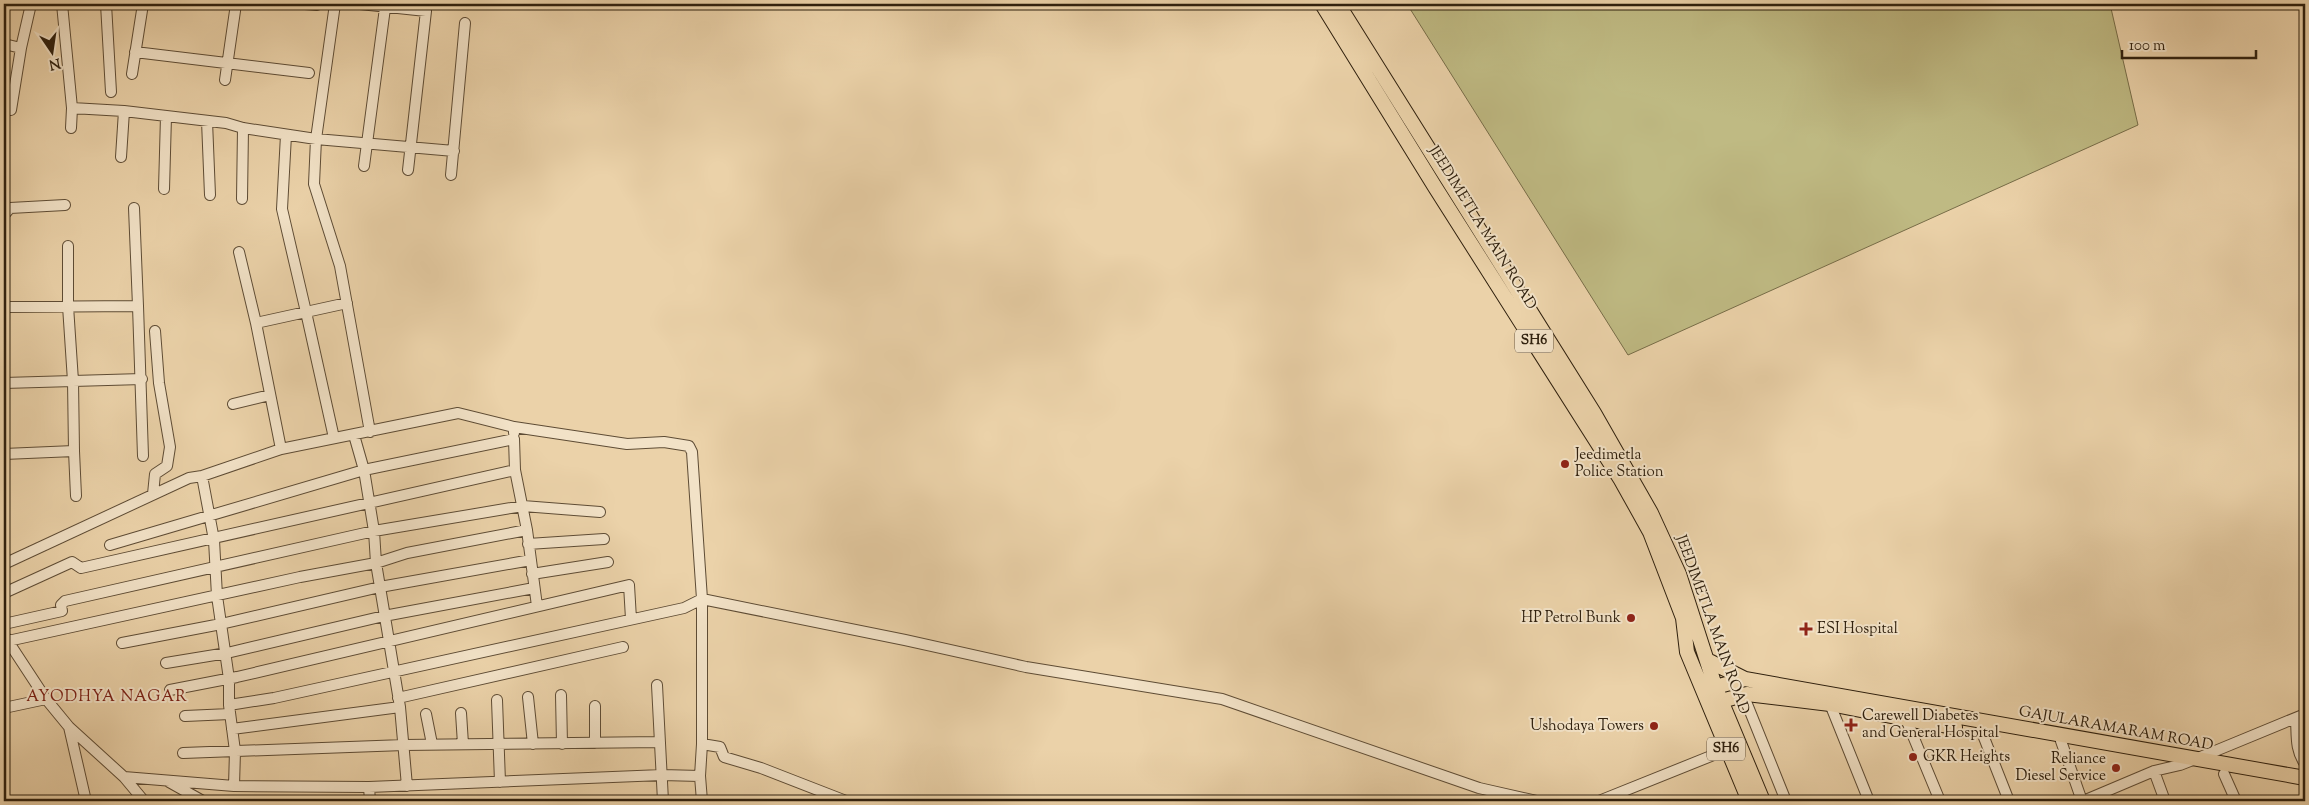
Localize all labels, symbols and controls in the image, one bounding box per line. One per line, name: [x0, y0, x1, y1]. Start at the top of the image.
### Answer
north arrow: [28, 28, 78, 78]
scale bar: [2122, 28, 2255, 60]
text: 100 m: [2129, 36, 2166, 57]
text: N: [47, 52, 62, 74]
street label: JEEDIMETLA MAIN ROAD: [1422, 141, 1541, 314]
road number: SH6: [1515, 330, 1553, 352]
place label: Jeedimetla Police Station: [1574, 445, 1664, 483]
marker: Jeedimetla Police Station: [1559, 458, 1571, 470]
street label: JEEDIMETLA MAIN ROAD: [1669, 531, 1754, 718]
place label: HP Petrol Bunk: [1521, 608, 1621, 629]
marker: HP Petrol Bunk: [1625, 612, 1637, 624]
place label: ESI Hospital: [1817, 619, 1898, 640]
marker: ESI Hospital: [1799, 622, 1813, 636]
district label: AYODHYA NAGAR: [26, 686, 188, 709]
street label: GAJULARAMARAM ROAD: [2017, 702, 2215, 756]
place label: Carewell Diabetes and General Hospital: [1862, 706, 1999, 744]
place label: Ushodaya Towers: [1530, 716, 1644, 737]
marker: Carewell Diabetes and General Hospital: [1844, 718, 1858, 732]
marker: Ushodaya Towers: [1648, 720, 1660, 732]
road number: SH6: [1707, 738, 1745, 761]
place label: GKR Heights: [1923, 747, 2010, 768]
place label: Reliance Diesel Service: [2015, 749, 2106, 787]
marker: GKR Heights: [1907, 751, 1919, 763]
marker: Reliance Diesel Service: [2110, 762, 2122, 774]

